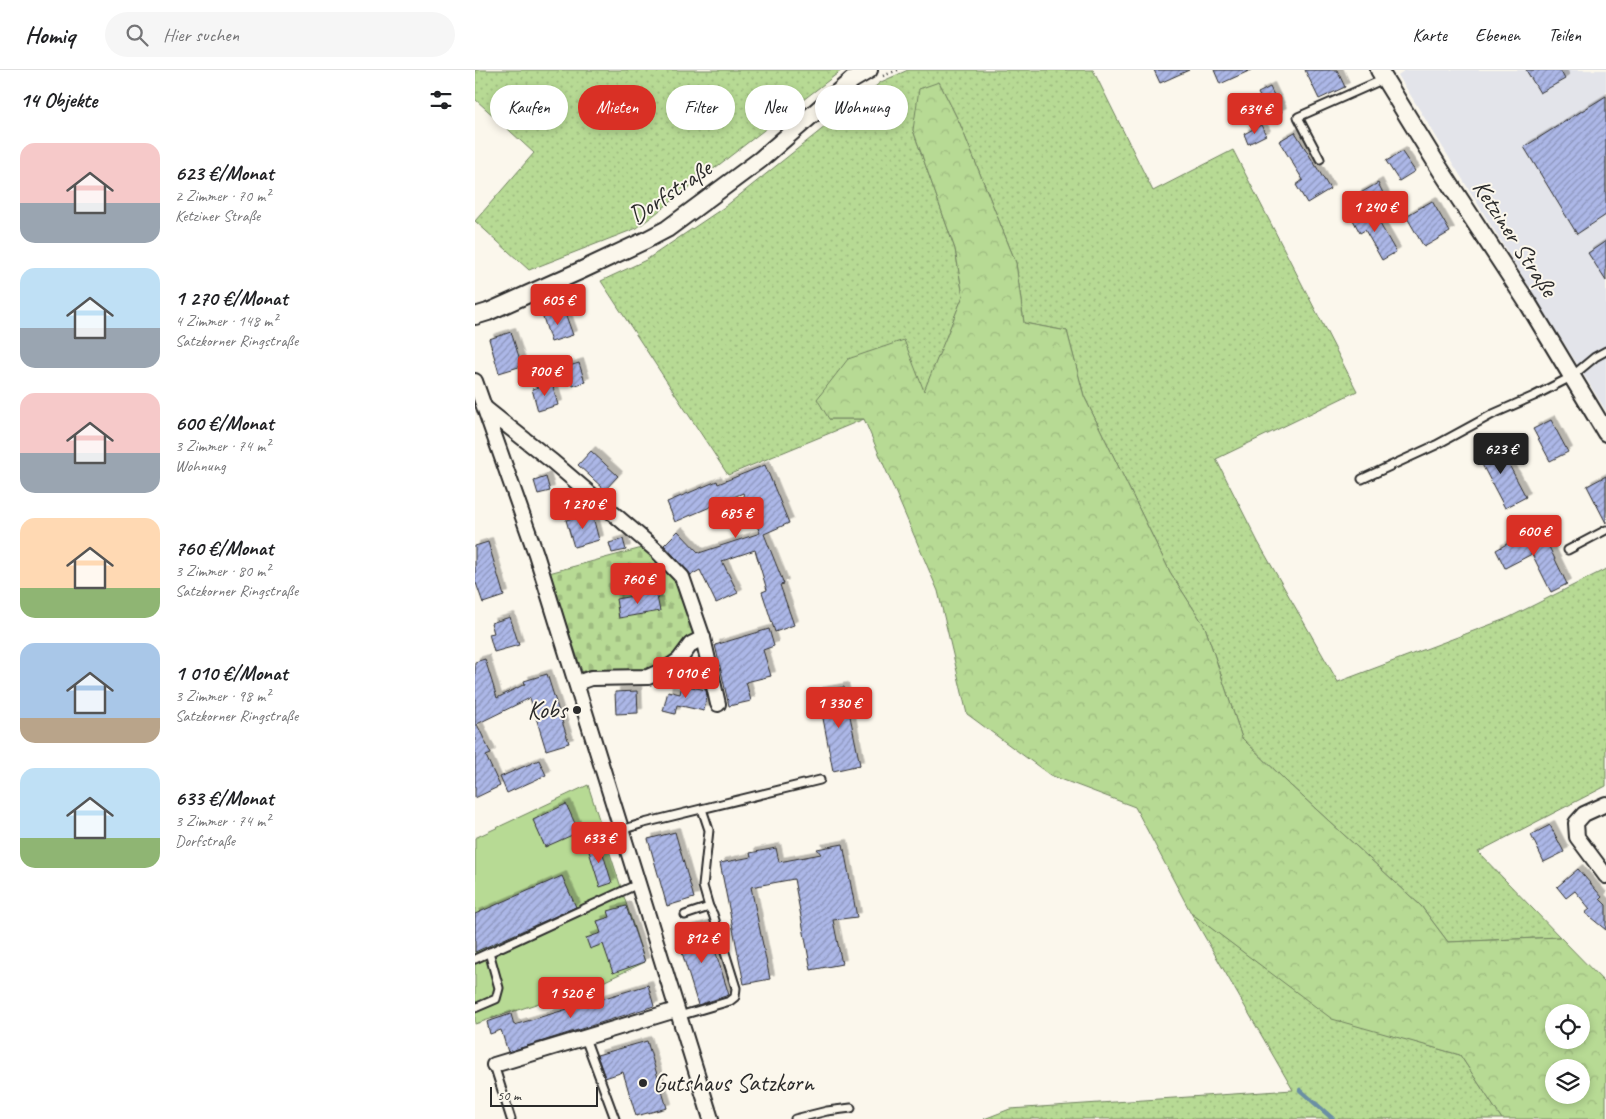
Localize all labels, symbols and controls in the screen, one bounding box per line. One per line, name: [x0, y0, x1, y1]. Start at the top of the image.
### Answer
search box: [105, 12, 455, 57]
text: Homiq: [25, 20, 75, 50]
icon: search: [123, 21, 151, 49]
text: Hier suchen: [163, 23, 239, 47]
text: Karte: [1412, 24, 1447, 46]
text: Ebenen: [1475, 24, 1520, 46]
text: Teilen: [1548, 24, 1581, 46]
chip: Kaufen: [490, 85, 568, 130]
chip: Mieten: [578, 85, 656, 130]
chip: Filter: [666, 85, 735, 130]
chip: Neu: [745, 85, 805, 130]
chip: Wohnung: [815, 85, 908, 130]
icon: filters: [427, 86, 455, 114]
text: 14 Objekte: [20, 87, 97, 113]
pin: 634 €: [1220, 92, 1290, 135]
text: 634 €: [1238, 99, 1272, 119]
street label: Dorfstraße: [622, 151, 719, 231]
text: 623 €/Monat: [175, 160, 273, 186]
icon: home: [60, 163, 120, 223]
street label: Ketziner Straße: [1465, 173, 1566, 304]
text: 2 Zimmer · 70 m²: [175, 186, 270, 206]
pin: 1 240 €: [1329, 190, 1421, 233]
text: 1 240 €: [1353, 197, 1397, 217]
text: Ketziner Straße: [175, 206, 260, 226]
pin: 605 €: [523, 284, 593, 326]
text: 1 270 €/Monat: [175, 285, 287, 311]
icon: home: [60, 288, 120, 348]
text: 605 €: [542, 290, 574, 310]
text: 4 Zimmer · 148 m²: [175, 311, 277, 331]
text: Satzkorner Ringstraße: [175, 331, 298, 351]
pin: 700 €: [510, 354, 580, 397]
text: 700 €: [529, 361, 561, 381]
text: 600 €/Monat: [175, 410, 273, 436]
icon: home: [60, 413, 120, 473]
pin: 623 €: [1466, 432, 1536, 475]
text: 3 Zimmer · 74 m²: [175, 436, 270, 456]
text: 623 €: [1484, 439, 1518, 459]
text: Wohnung: [175, 456, 226, 476]
pin: 1 270 €: [537, 488, 629, 530]
text: 1 270 €: [561, 494, 605, 514]
pin: 685 €: [701, 496, 771, 539]
text: 685 €: [720, 503, 752, 523]
pin: 600 €: [1499, 514, 1569, 557]
text: 600 €: [1517, 521, 1551, 541]
text: 760 €/Monat: [175, 535, 273, 561]
icon: home: [60, 538, 120, 598]
text: 3 Zimmer · 80 m²: [175, 561, 270, 581]
pin: 760 €: [603, 562, 673, 605]
text: 760 €: [622, 569, 654, 589]
text: Satzkorner Ringstraße: [175, 581, 298, 601]
pin: 1 010 €: [640, 656, 732, 699]
text: 1 010 €/Monat: [175, 660, 287, 686]
icon: home: [60, 663, 120, 723]
text: 1 010 €: [664, 663, 708, 683]
text: 3 Zimmer · 98 m²: [175, 686, 270, 706]
pin: 1 330 €: [793, 686, 885, 729]
text: 1 330 €: [817, 693, 861, 713]
place label: Kobs: [528, 694, 569, 726]
marker: Kobs: [571, 704, 583, 716]
text: Satzkorner Ringstraße: [175, 706, 298, 726]
text: 633 €/Monat: [175, 785, 273, 811]
icon: home: [60, 788, 120, 848]
text: 3 Zimmer · 74 m²: [175, 811, 270, 831]
pin: 633 €: [564, 822, 634, 864]
text: 633 €: [582, 828, 616, 848]
text: Dorfstraße: [175, 831, 235, 851]
pin: 812 €: [667, 922, 737, 964]
text: 812 €: [686, 928, 718, 948]
pin: 1 520 €: [525, 976, 617, 1019]
text: 1 520 €: [549, 983, 593, 1003]
map controls: [1545, 1004, 1590, 1104]
button: locate: [1545, 1004, 1590, 1049]
button: layers: [1545, 1059, 1590, 1104]
place label: Gutshaus Satzkorn: [653, 1067, 815, 1099]
marker: Gutshaus Satzkorn: [637, 1077, 649, 1089]
scale bar: [490, 1084, 597, 1107]
text: 50 m: [497, 1087, 521, 1104]

